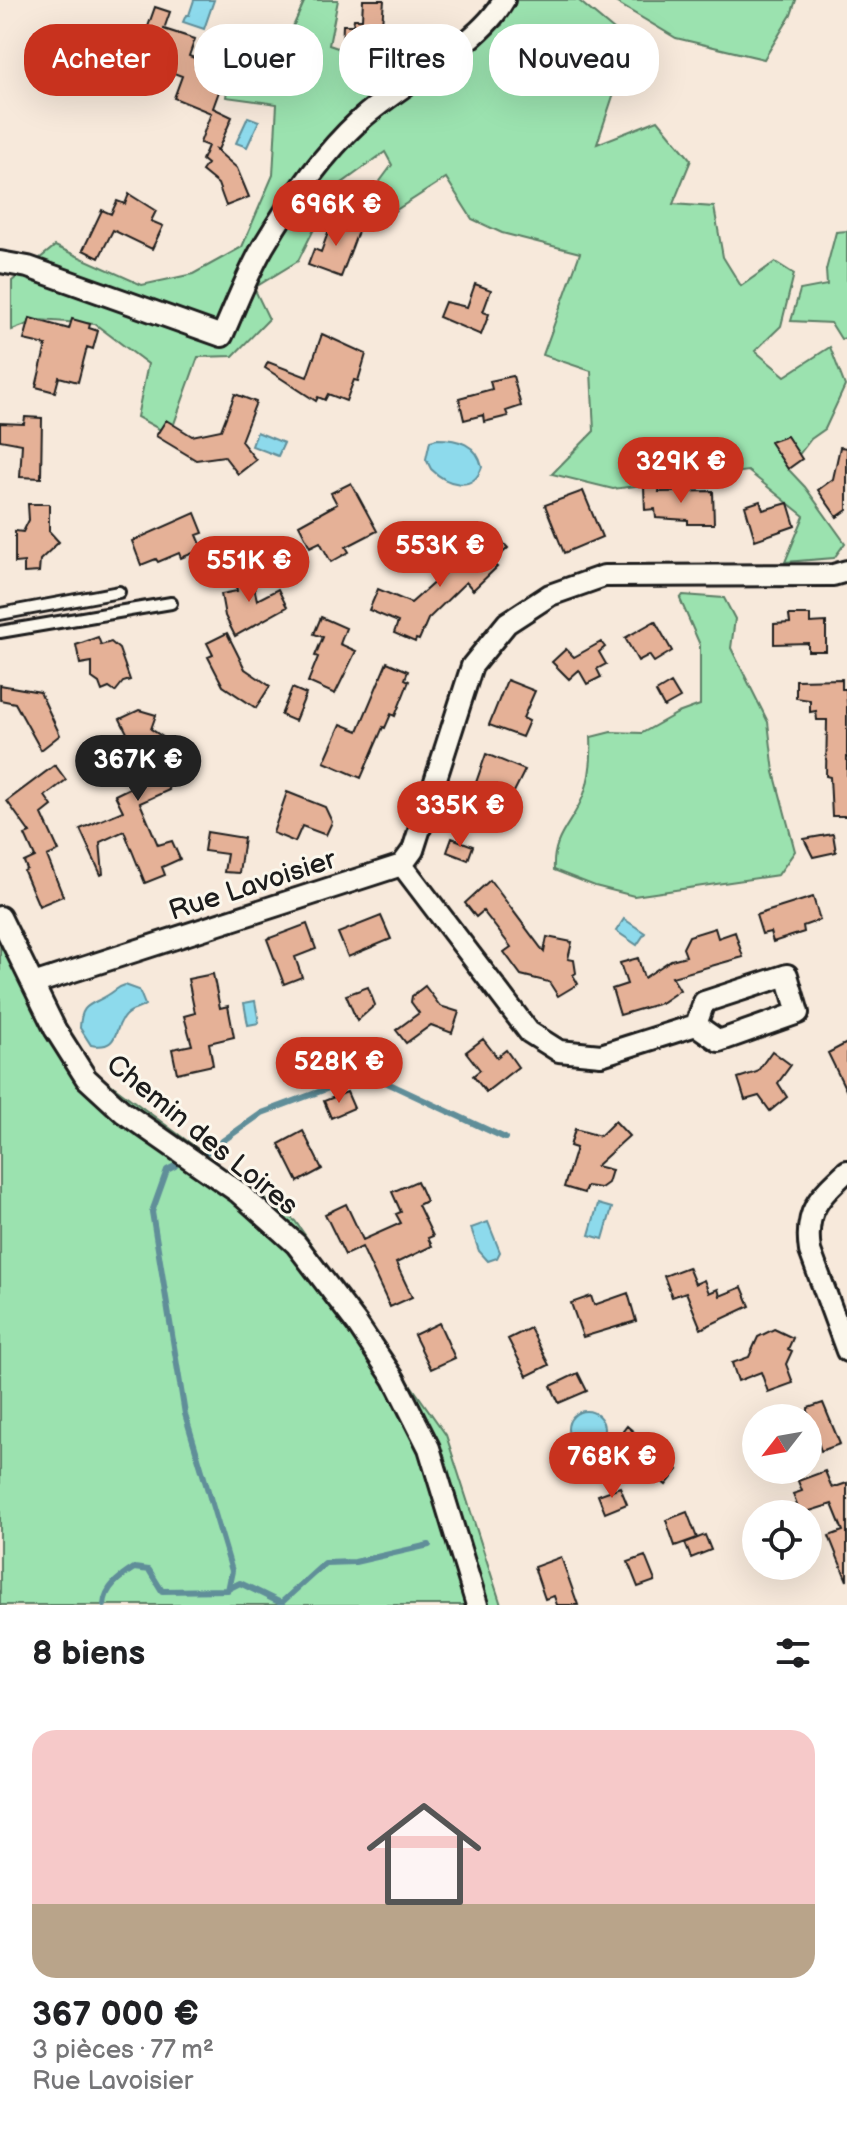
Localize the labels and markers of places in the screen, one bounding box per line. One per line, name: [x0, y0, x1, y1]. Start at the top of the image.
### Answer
pin: 696K €: [271, 180, 401, 248]
pin: 329K €: [616, 437, 746, 505]
pin: 553K €: [375, 521, 505, 589]
pin: 551K €: [184, 536, 314, 604]
pin: 367K €: [73, 735, 203, 803]
pin: 335K €: [395, 781, 525, 849]
pin: 528K €: [274, 1037, 404, 1105]
pin: 768K €: [547, 1432, 677, 1500]

